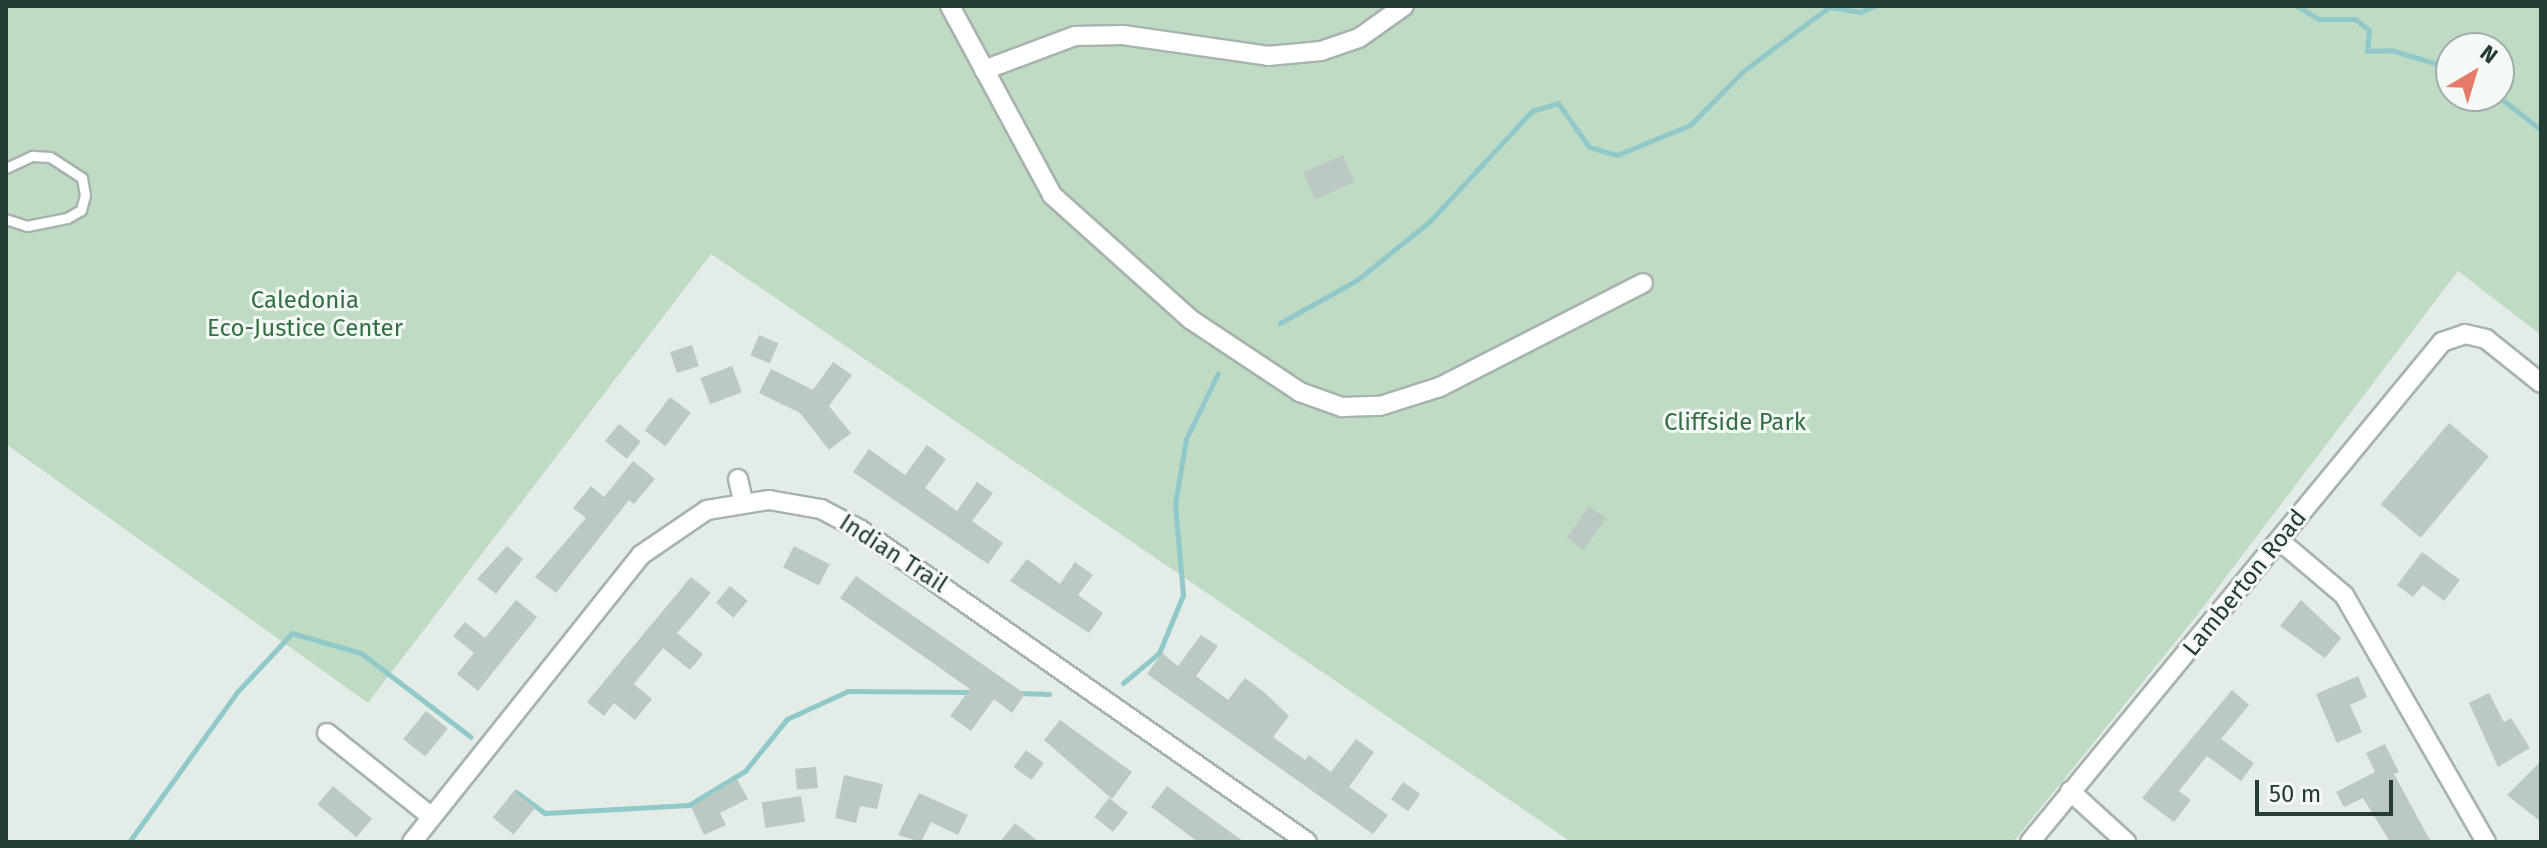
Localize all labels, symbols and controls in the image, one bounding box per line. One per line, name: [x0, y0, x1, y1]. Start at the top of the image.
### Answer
north arrow: [2435, 32, 2515, 112]
text: N: [2475, 39, 2503, 69]
park label: Caledonia Eco-Justice Center: [207, 287, 403, 343]
park label: Cliffside Park: [1664, 409, 1806, 437]
street label: Lamberton Road: [2177, 504, 2313, 662]
street label: Indian Trail: [834, 509, 952, 599]
scale bar: [2259, 764, 2397, 814]
text: 50 m: [2269, 780, 2321, 808]

